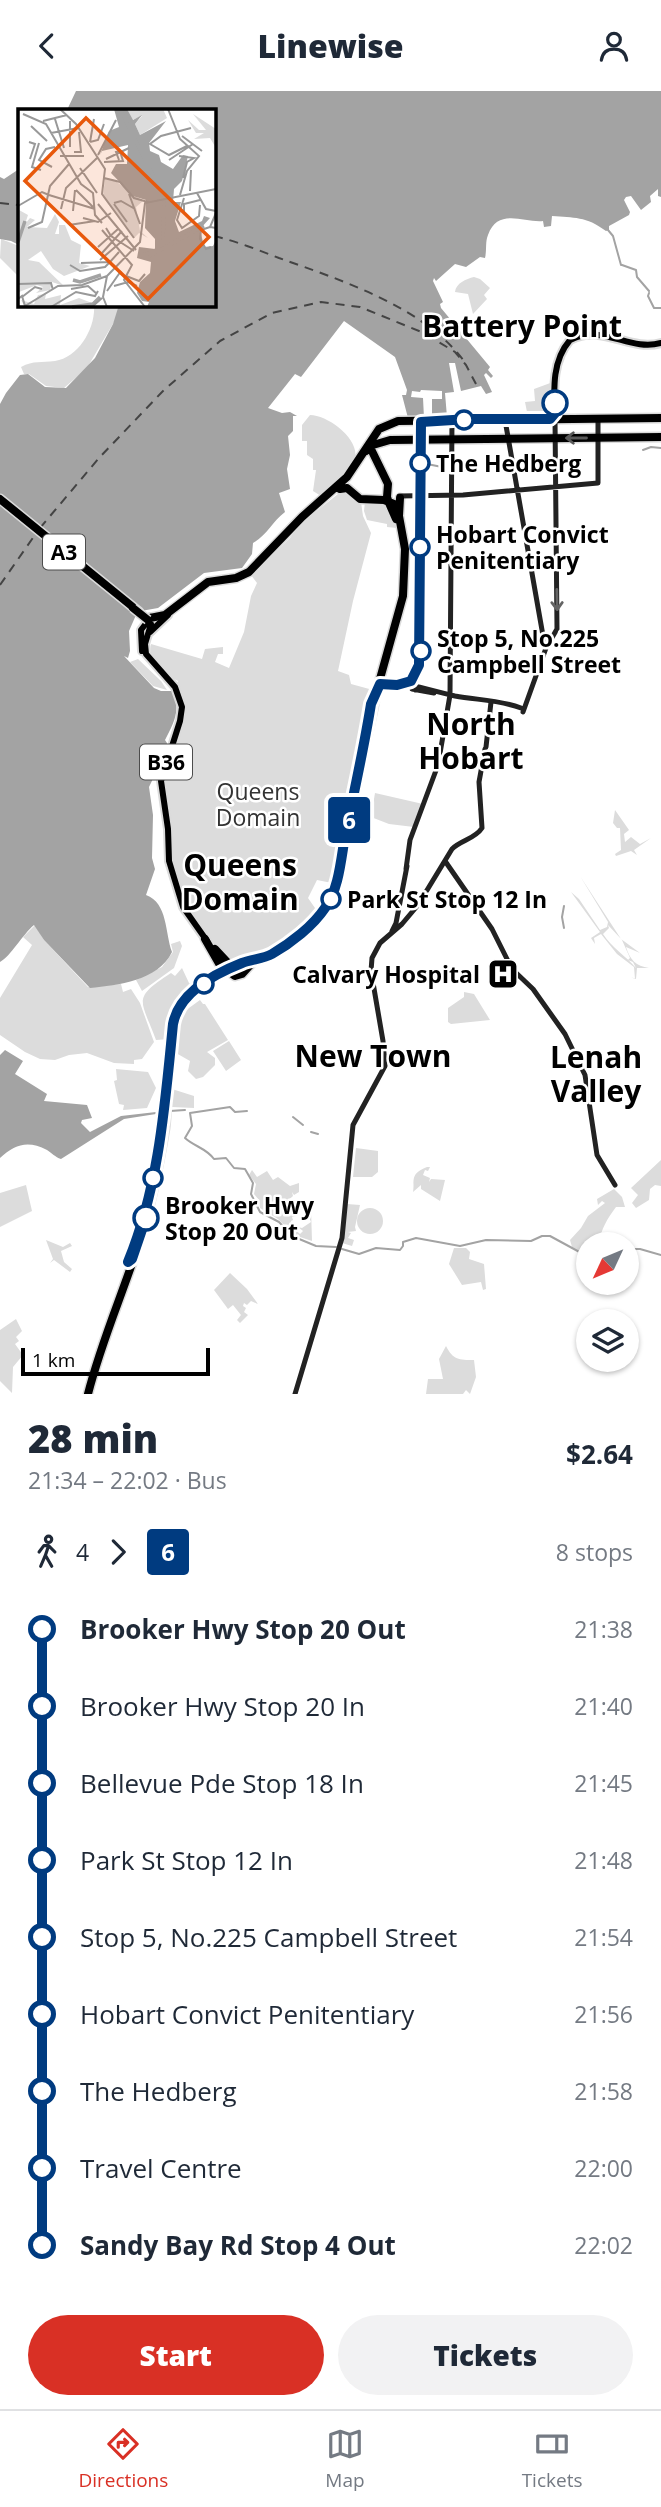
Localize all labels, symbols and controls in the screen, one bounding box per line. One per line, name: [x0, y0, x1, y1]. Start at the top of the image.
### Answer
text: Linewise: [257, 24, 404, 67]
icon: back: [28, 27, 66, 65]
icon: person: [595, 27, 633, 65]
inset map: [18, 109, 215, 306]
district label: Battery Point: [422, 305, 622, 346]
unlabelled marker: [542, 390, 568, 416]
unlabelled marker: [454, 410, 474, 430]
one-way arrow: [565, 431, 588, 445]
place label: The Hedberg: [436, 447, 581, 479]
marker: The Hedberg: [410, 453, 430, 473]
place label: Hobart Convict Penitentiary: [436, 518, 609, 576]
road number: A3: [43, 535, 85, 569]
marker: Hobart Convict Penitentiary: [410, 537, 430, 557]
one-way arrow: [550, 588, 564, 611]
place label: Stop 5, No.225 Campbell Street: [437, 622, 621, 680]
marker: Stop 5, No.225 Campbell Street: [411, 641, 431, 661]
district label: North Hobart: [418, 703, 524, 778]
road number: B36: [140, 745, 192, 779]
park label: Queens Domain: [216, 775, 300, 833]
line badge: 6: [326, 797, 372, 843]
text: 6: [342, 803, 356, 836]
district label: Queens Domain: [181, 844, 299, 919]
place label: Park St Stop 12 In: [347, 883, 547, 915]
marker: Park St Stop 12 In: [321, 889, 341, 909]
hospital icon: Calvary Hospital: [486, 957, 520, 991]
place label: Calvary Hospital: [292, 958, 480, 990]
unlabelled marker: [194, 974, 214, 994]
district label: New Town: [295, 1035, 451, 1076]
district label: Lenah Valley: [550, 1036, 642, 1111]
unlabelled marker: [143, 1168, 163, 1188]
place label: Brooker Hwy Stop 20 Out: [165, 1189, 315, 1247]
marker: Brooker Hwy Stop 20 Out: [133, 1205, 159, 1231]
north arrow: [576, 1232, 639, 1295]
map controls: [576, 1232, 639, 1372]
button: layers: [576, 1309, 639, 1372]
scale bar: [21, 1345, 210, 1377]
text: 1 km: [32, 1347, 75, 1373]
text: 28 min: [28, 1412, 158, 1464]
text: $2.64: [566, 1436, 633, 1472]
text: 21:34 – 22:02 · Bus: [28, 1464, 227, 1496]
icon: walk: [28, 1533, 66, 1571]
icon: forward: [99, 1533, 137, 1571]
text: 6: [161, 1535, 175, 1568]
text: 4: [76, 1536, 89, 1568]
text: 8 stops: [556, 1536, 633, 1568]
text: Brooker Hwy Stop 20 Out: [80, 1611, 406, 1647]
text: 21:38: [574, 1613, 633, 1645]
text: Brooker Hwy Stop 20 In: [80, 1688, 365, 1724]
text: 21:40: [574, 1690, 633, 1722]
text: Bellevue Pde Stop 18 In: [80, 1765, 364, 1801]
text: 21:45: [574, 1767, 633, 1799]
text: Park St Stop 12 In: [80, 1842, 293, 1878]
text: 21:48: [574, 1844, 633, 1876]
text: Stop 5, No.225 Campbell Street: [80, 1919, 457, 1955]
text: 21:54: [574, 1921, 633, 1953]
text: Hobart Convict Penitentiary: [80, 1996, 414, 2032]
text: 21:56: [574, 1998, 633, 2030]
text: The Hedberg: [80, 2073, 237, 2109]
text: 21:58: [574, 2075, 633, 2107]
text: Travel Centre: [80, 2150, 242, 2186]
text: 22:00: [574, 2152, 633, 2184]
text: Sandy Bay Rd Stop 4 Out: [80, 2227, 396, 2263]
text: 22:02: [574, 2229, 633, 2261]
button: Start: [28, 2315, 324, 2395]
button: Tickets: [338, 2315, 633, 2395]
tab: Directions: [79, 2425, 168, 2493]
tab: Map: [325, 2425, 365, 2493]
tab: Tickets: [522, 2425, 582, 2493]

